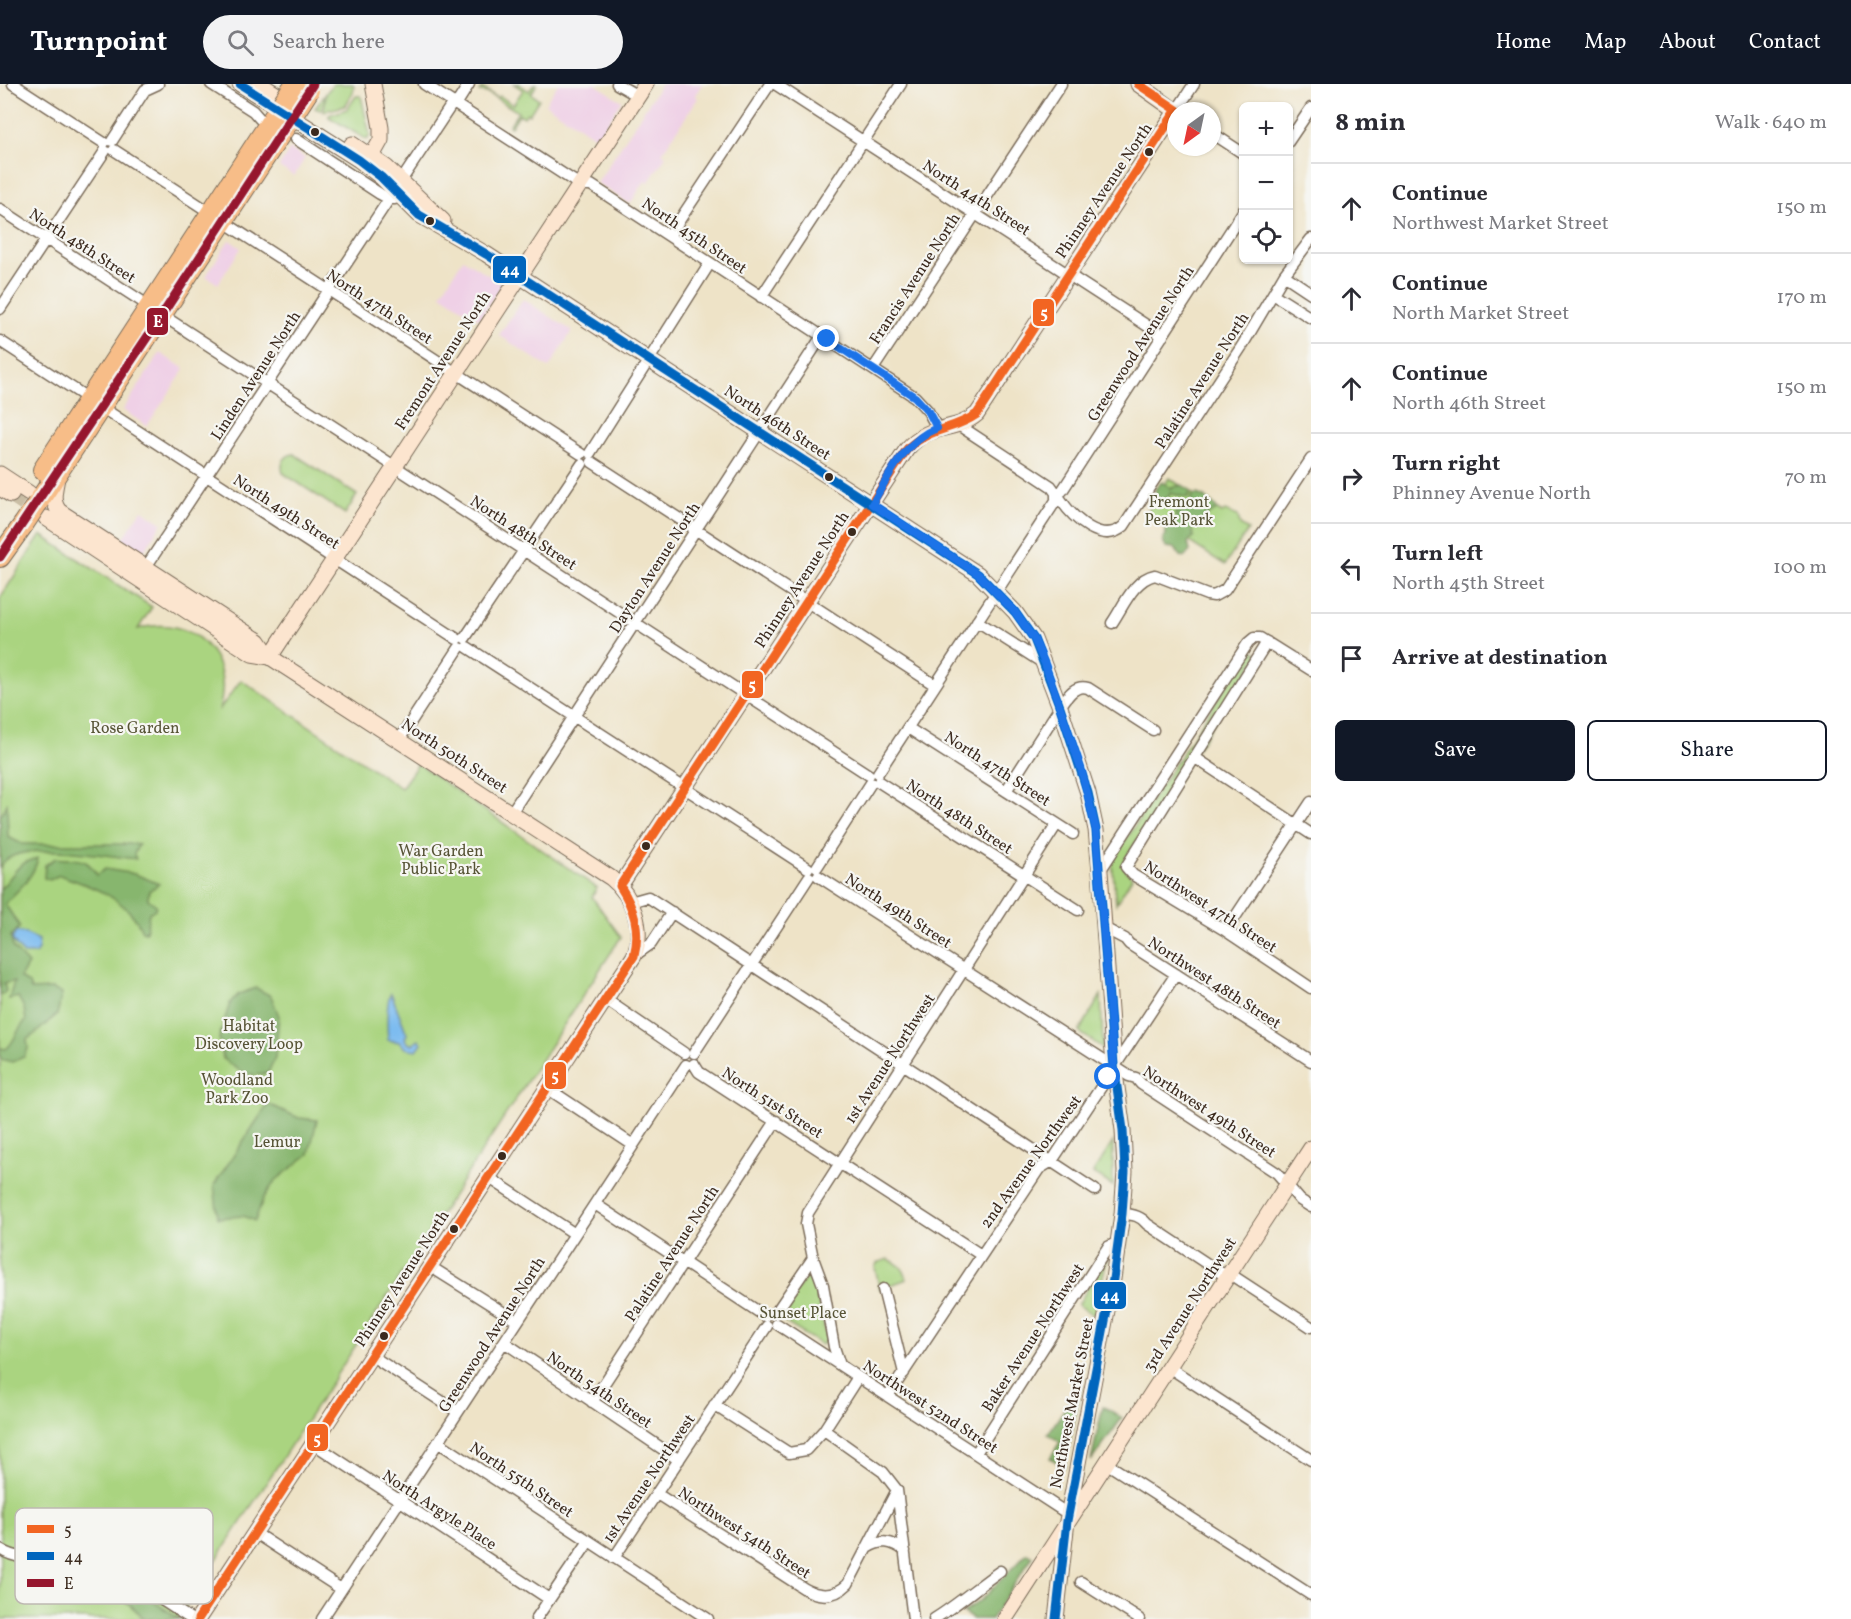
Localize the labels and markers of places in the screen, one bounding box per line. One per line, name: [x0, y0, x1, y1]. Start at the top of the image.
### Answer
unlabelled marker: [309, 126, 321, 138]
unlabelled marker: [1143, 146, 1155, 158]
unlabelled marker: [424, 215, 436, 227]
unlabelled marker: [823, 471, 835, 483]
unlabelled marker: [846, 526, 858, 538]
unlabelled marker: [640, 840, 652, 852]
unlabelled marker: [496, 1150, 508, 1162]
unlabelled marker: [448, 1223, 460, 1235]
unlabelled marker: [378, 1330, 390, 1342]

